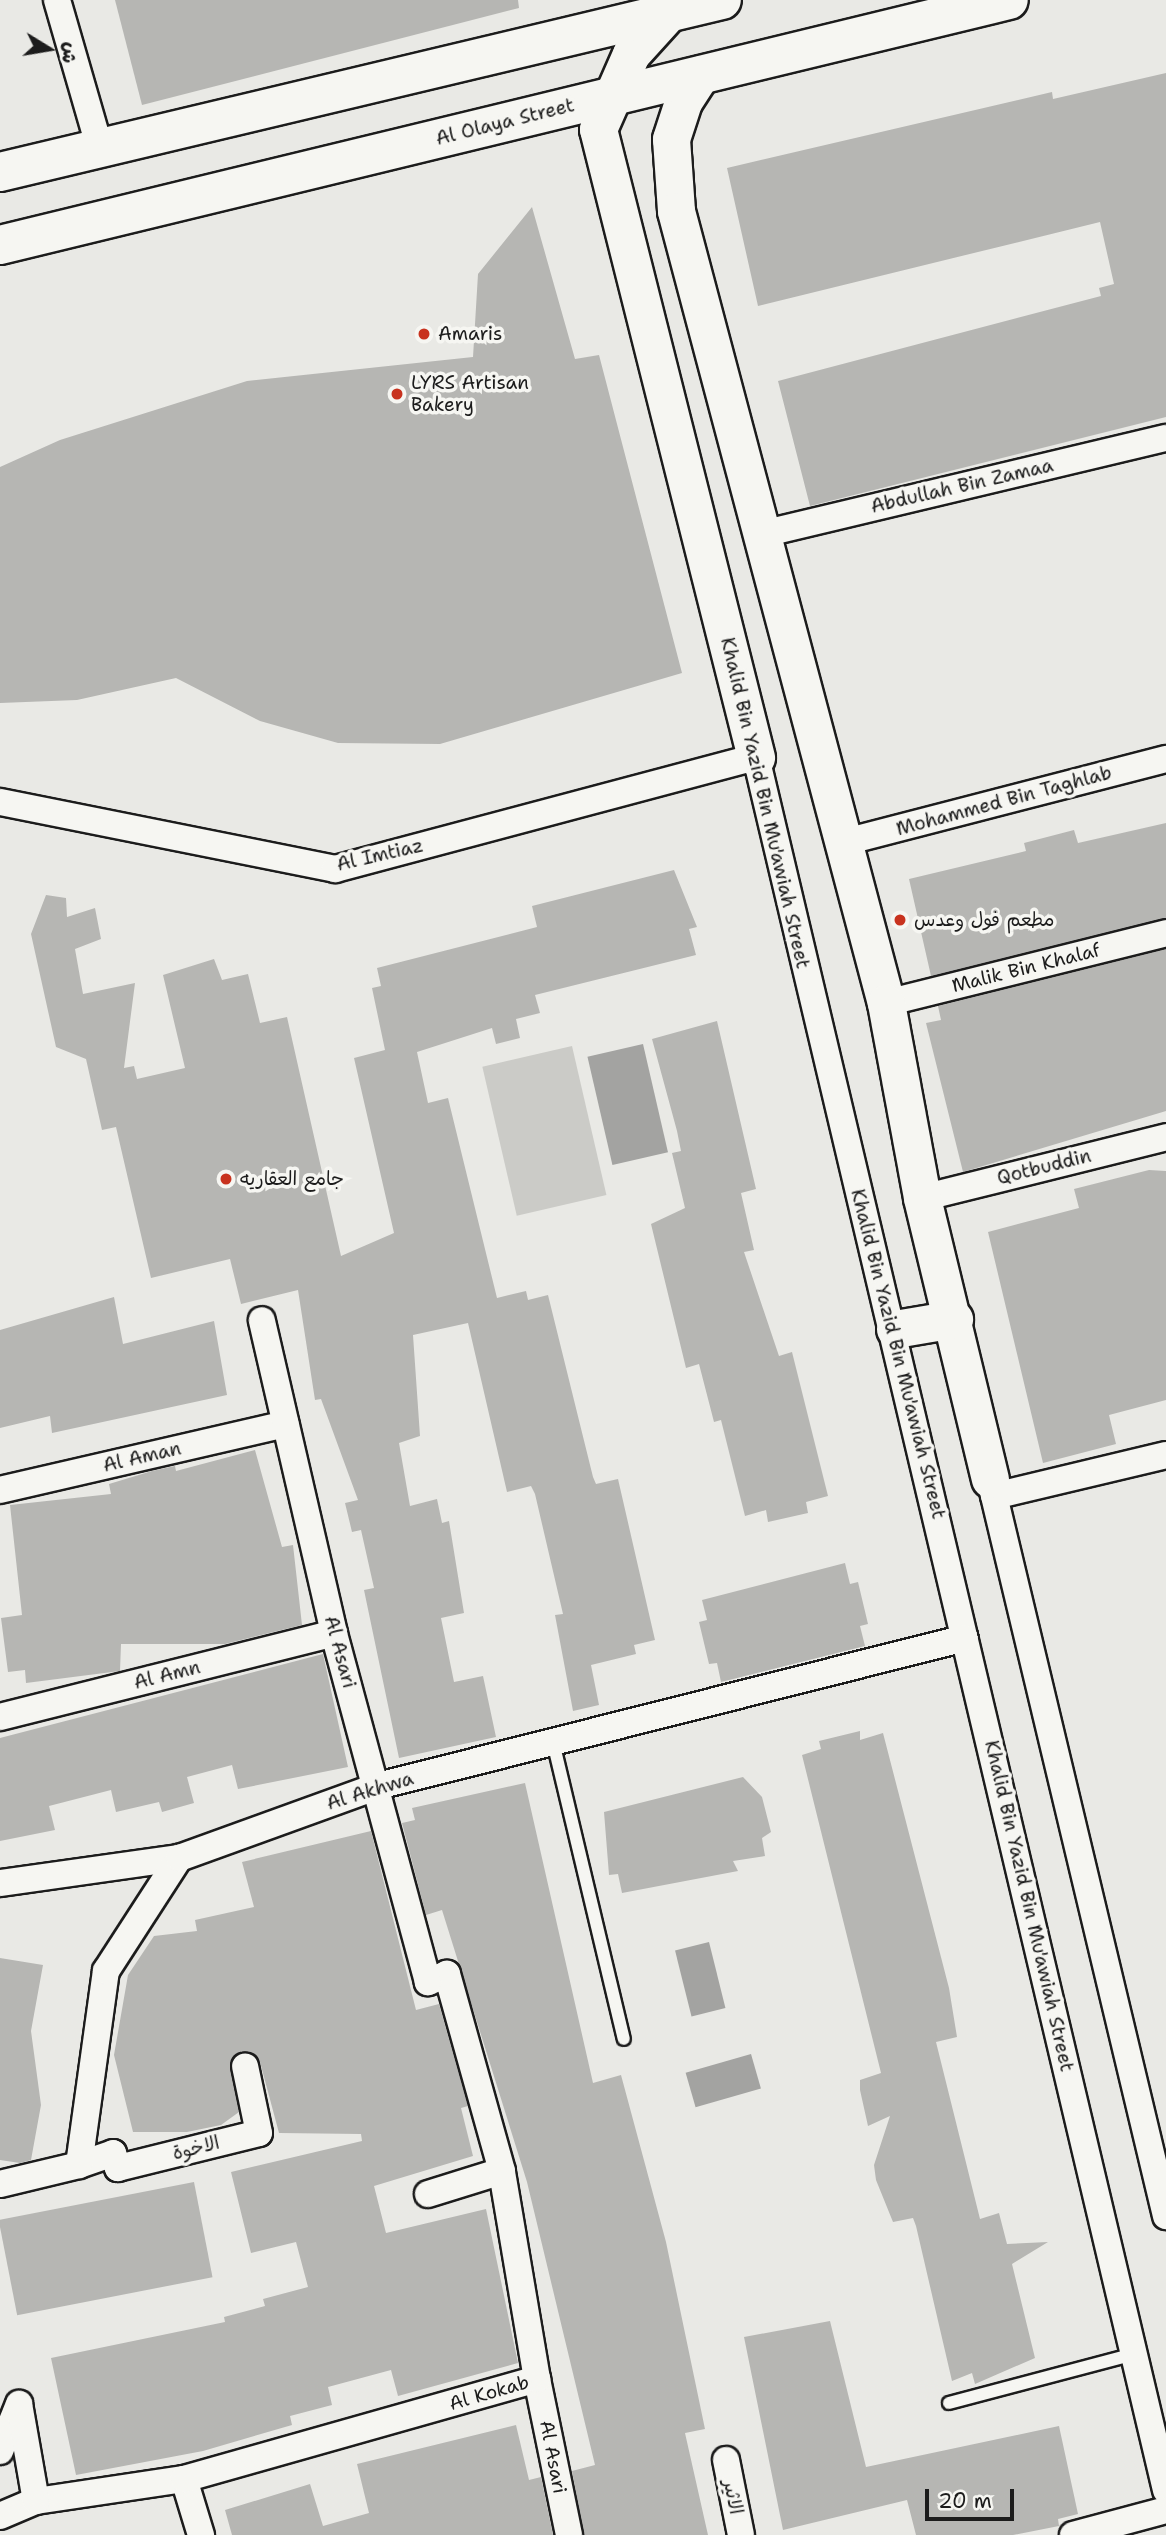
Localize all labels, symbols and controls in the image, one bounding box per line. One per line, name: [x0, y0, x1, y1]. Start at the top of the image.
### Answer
north arrow: [14, 14, 84, 84]
text: ش: [56, 40, 84, 66]
street label: Al Olaya Street: [433, 94, 577, 150]
place label: Amaris: [438, 323, 502, 345]
marker: Amaris: [416, 326, 432, 342]
place label: LYRS Artisan Bakery: [411, 372, 529, 416]
marker: LYRS Artisan Bakery: [389, 386, 405, 402]
street label: Abdullah Bin Zamaa: [868, 454, 1056, 518]
street label: Khalid Bin Yazid Bin Mu'awiah Street: [716, 635, 814, 971]
street label: Mohammed Bin Taghlab: [894, 761, 1114, 841]
street label: Al Imtiaz: [334, 834, 426, 876]
place label: مطعم فول وعدس: [914, 909, 1055, 931]
marker: مطعم فول وعدس: [892, 912, 908, 928]
street label: Malik Bin Khalaf: [949, 939, 1103, 997]
street label: Qotbuddin: [995, 1144, 1093, 1190]
place label: جامع العقاريه: [240, 1168, 344, 1190]
marker: جامع العقاريه: [218, 1171, 234, 1187]
street label: Khalid Bin Yazid Bin Mu'awiah Street: [846, 1187, 950, 1521]
street label: Al Aman: [101, 1437, 183, 1477]
street label: Al Asari: [319, 1613, 361, 1691]
street label: Al Amn: [131, 1656, 203, 1694]
street label: Khalid Bin Yazid Bin Mu'awiah Street: [980, 1738, 1078, 2074]
street label: Al Akhwa: [324, 1767, 416, 1815]
street label: الاخوة: [170, 2131, 222, 2165]
street label: Al Kokab: [446, 2371, 532, 2415]
street label: Al Asari: [535, 2418, 571, 2496]
scale bar: [928, 2476, 1017, 2520]
street label: الاثير: [718, 2478, 748, 2516]
text: 20 m: [938, 2487, 992, 2515]

